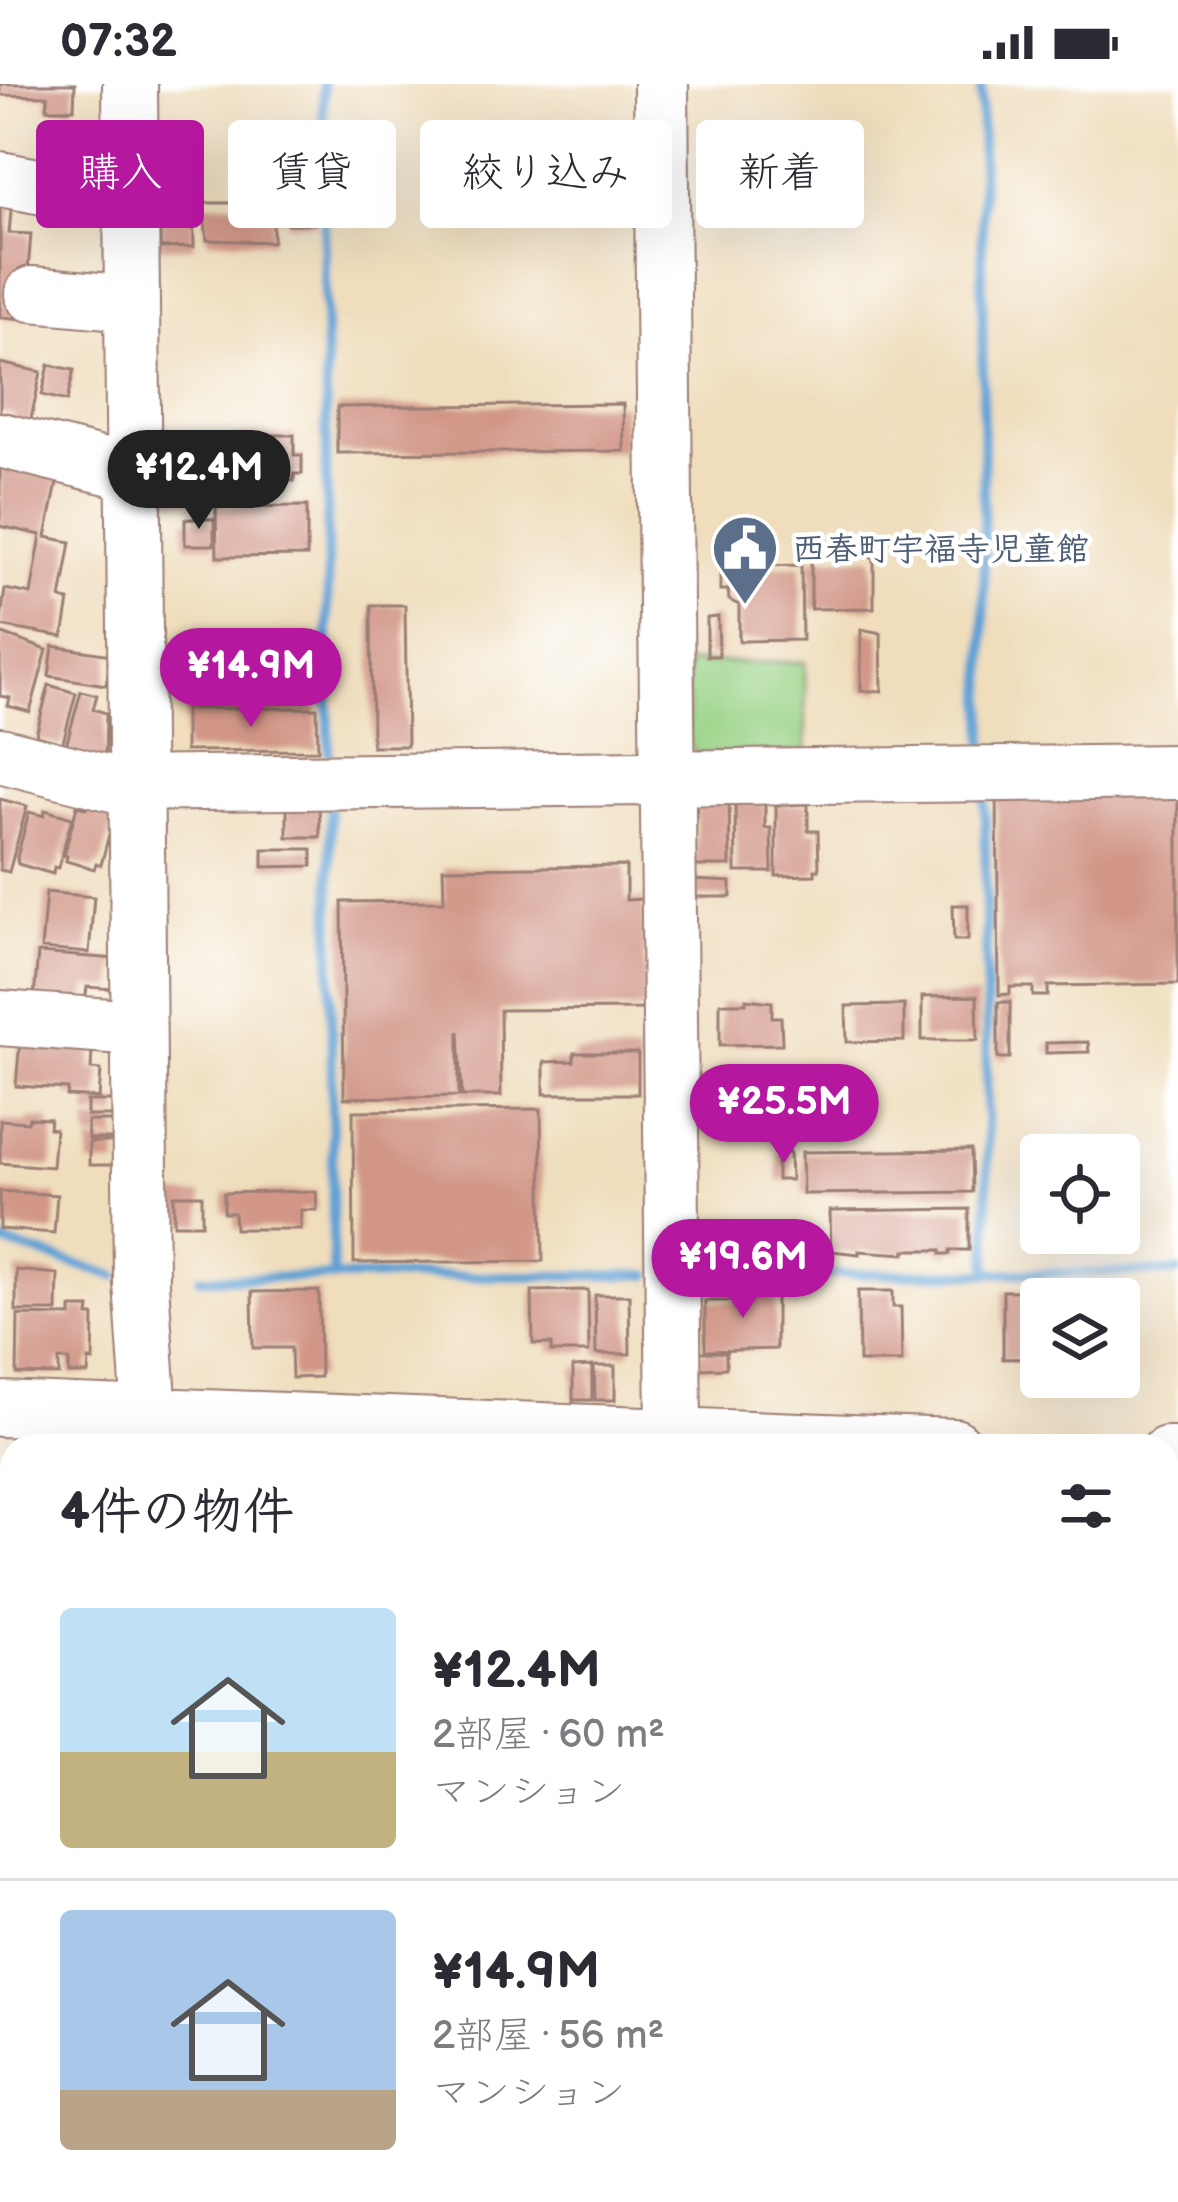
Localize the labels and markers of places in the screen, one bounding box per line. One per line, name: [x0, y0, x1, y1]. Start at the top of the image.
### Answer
pin: ¥12.4M: [101, 430, 297, 532]
public building icon: 西春町宇福寺児童館: [710, 513, 780, 607]
place label: 西春町宇福寺児童館: [792, 530, 1089, 570]
pin: ¥14.9M: [153, 628, 349, 730]
pin: ¥25.5M: [686, 1064, 882, 1166]
pin: ¥19.6M: [645, 1219, 841, 1321]

